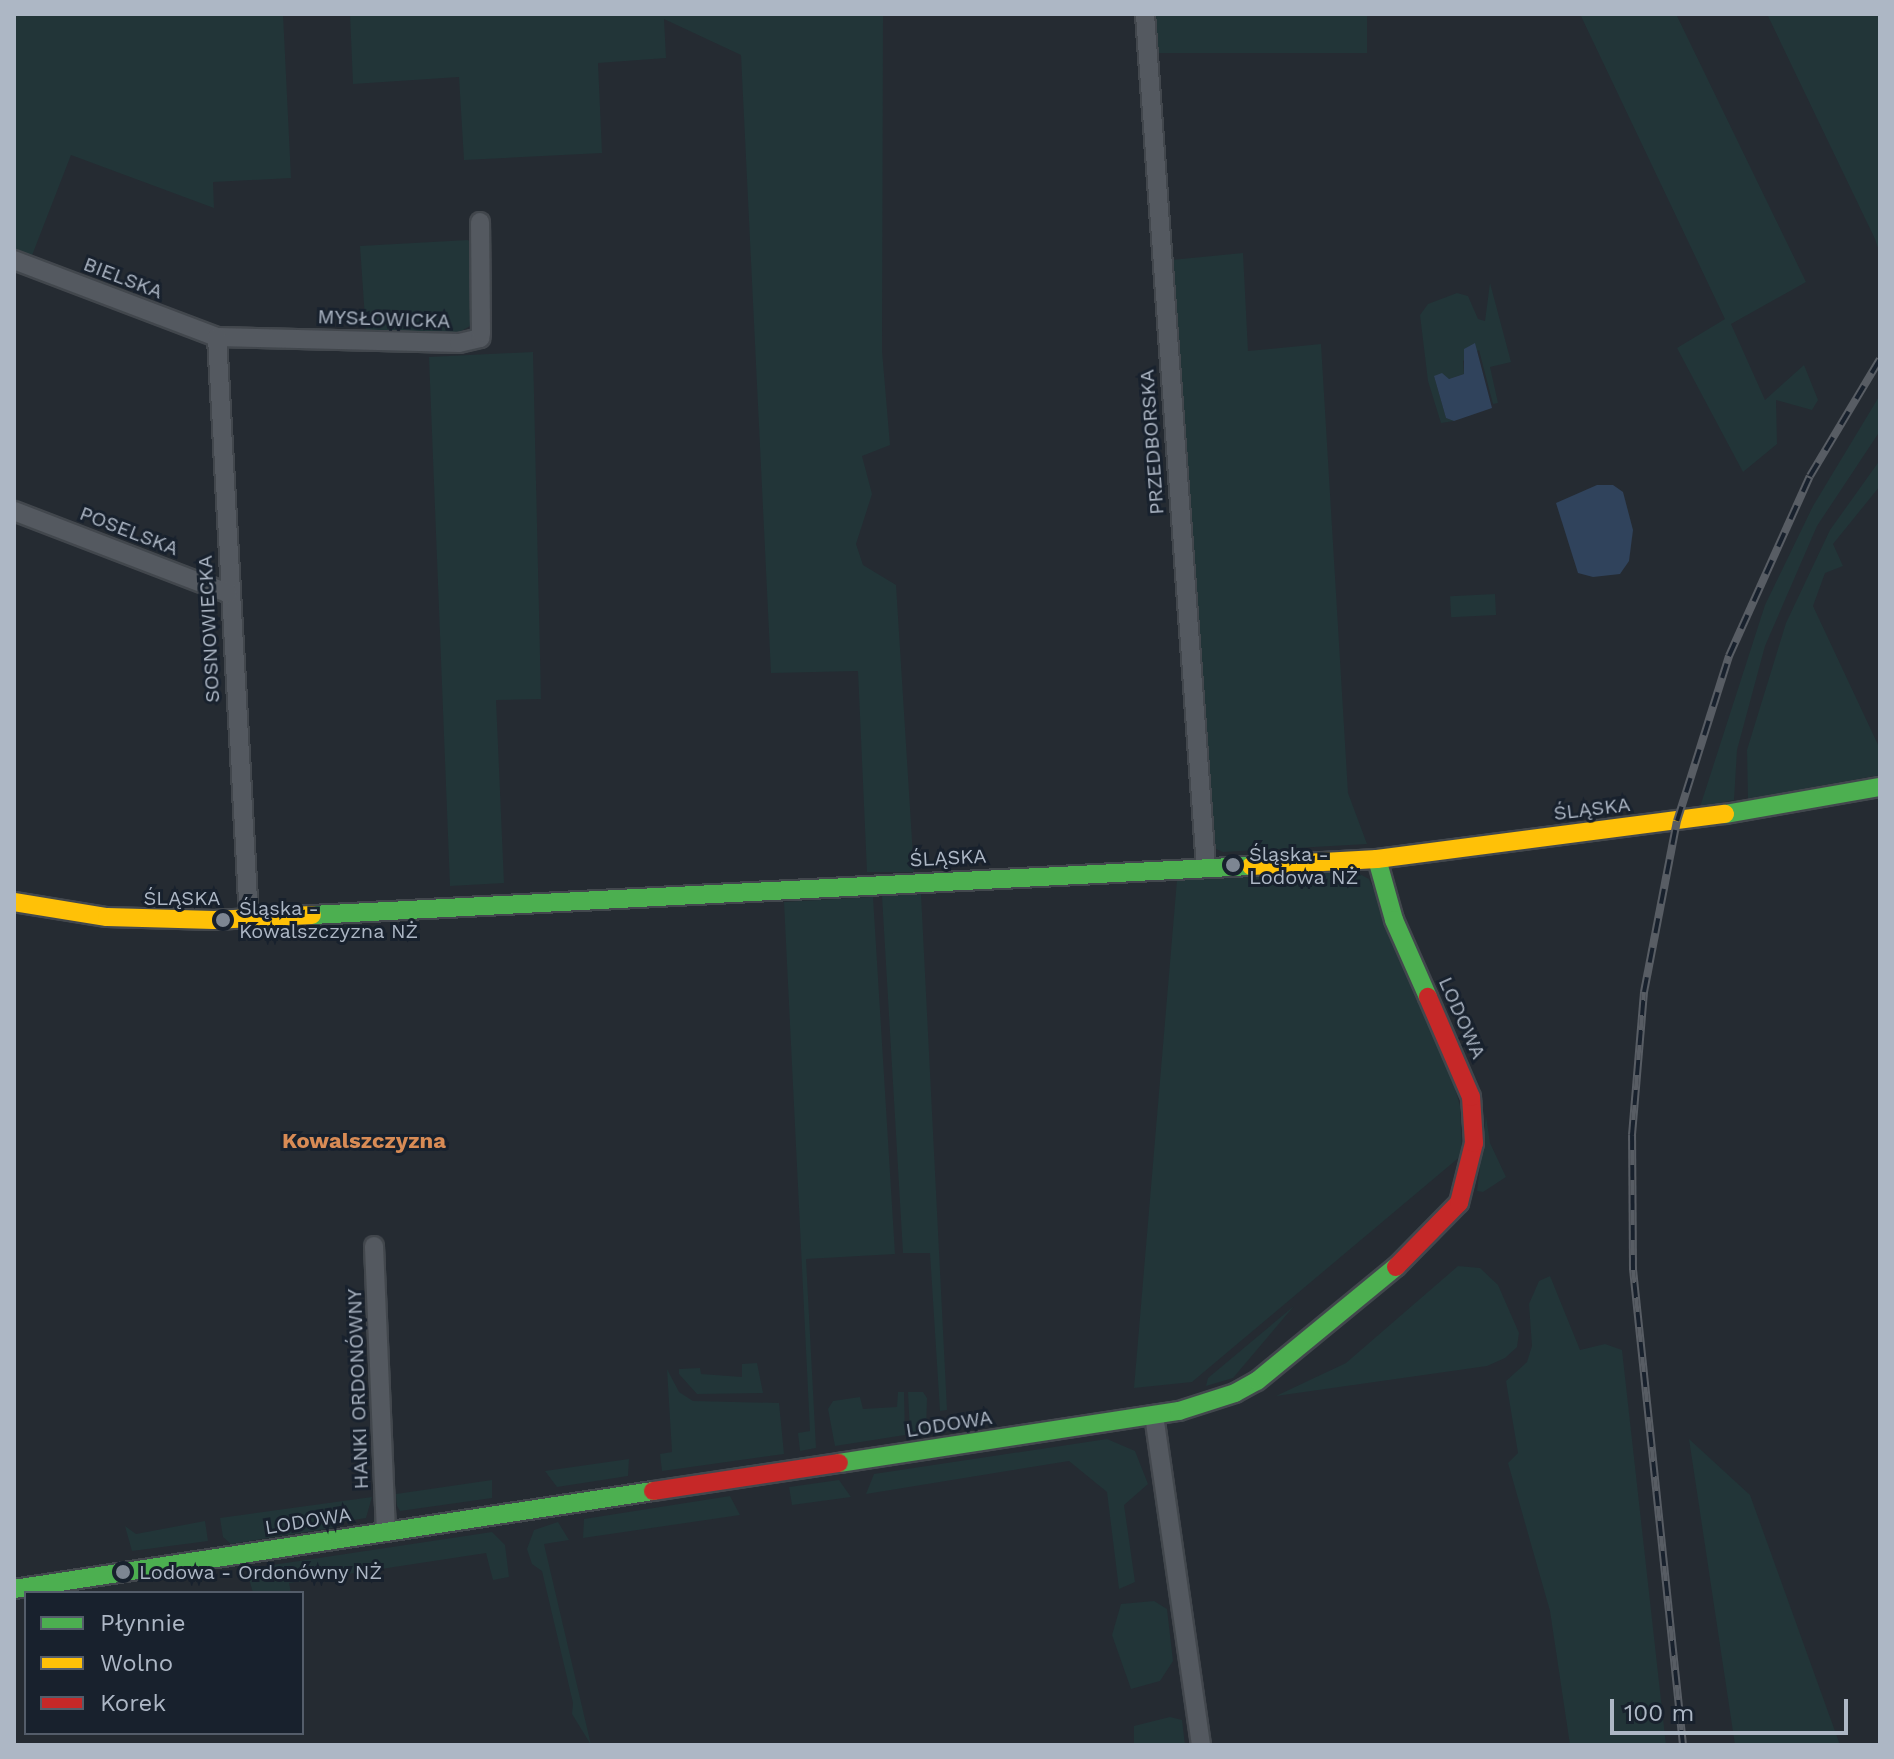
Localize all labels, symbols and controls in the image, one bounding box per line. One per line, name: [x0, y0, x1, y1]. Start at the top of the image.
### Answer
street label: BIELSKA: [80, 252, 166, 304]
street label: MYSŁOWICKA: [317, 305, 451, 333]
street label: PRZEDBORSKA: [1135, 368, 1169, 516]
street label: POSELSKA: [76, 501, 182, 561]
street label: SOSNOWIECKA: [193, 555, 225, 703]
street label: ŚLĄSKA: [1552, 792, 1632, 826]
place label: Śląska - Lodowa NŻ: [1249, 842, 1359, 889]
street label: ŚLĄSKA: [909, 844, 987, 872]
marker: Śląska - Lodowa NŻ: [1224, 856, 1242, 874]
street label: ŚLĄSKA: [144, 886, 220, 910]
place label: Śląska - Kowalszczyzna NŻ: [239, 896, 419, 943]
marker: Śląska - Kowalszczyzna NŻ: [214, 911, 232, 929]
street label: LODOWA: [1433, 973, 1491, 1063]
district label: Kowalszczyzna: [282, 1128, 446, 1154]
street label: HANKI ORDONÓWNY: [343, 1288, 373, 1490]
street label: LODOWA: [904, 1405, 994, 1443]
street label: LODOWA: [263, 1502, 353, 1540]
place label: Lodowa - Ordonówny NŻ: [139, 1560, 383, 1584]
marker: Lodowa - Ordonówny NŻ: [114, 1563, 132, 1581]
legend: [24, 1591, 304, 1735]
text: Płynnie: [100, 1609, 186, 1637]
text: Wolno: [100, 1649, 173, 1677]
scale bar: [1614, 1683, 1852, 1733]
text: Korek: [100, 1689, 166, 1717]
text: 100 m: [1624, 1699, 1694, 1727]

